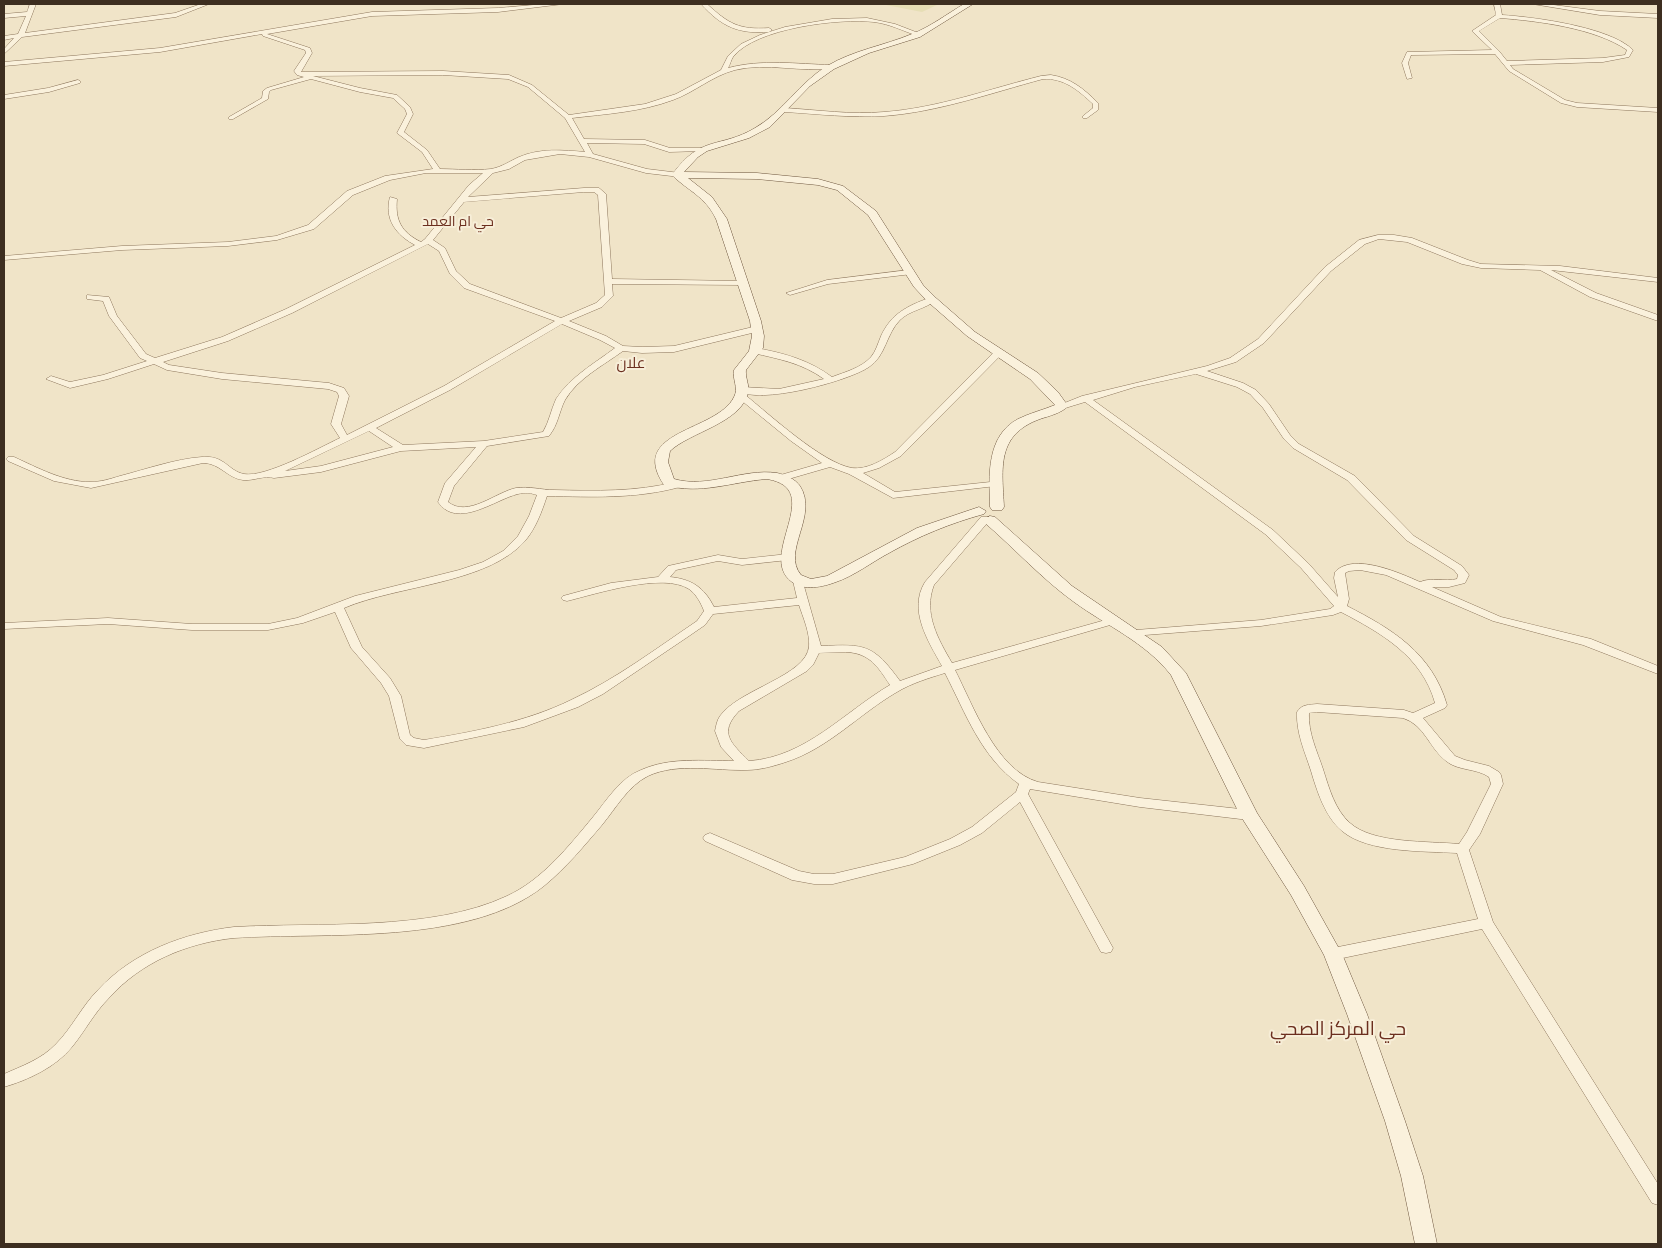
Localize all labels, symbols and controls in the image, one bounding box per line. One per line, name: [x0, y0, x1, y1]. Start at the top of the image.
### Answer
district label: حي ام العمد: [422, 213, 494, 233]
district label: علان: [617, 354, 645, 373]
district label: حي المركز الصحي: [1270, 1017, 1406, 1043]

